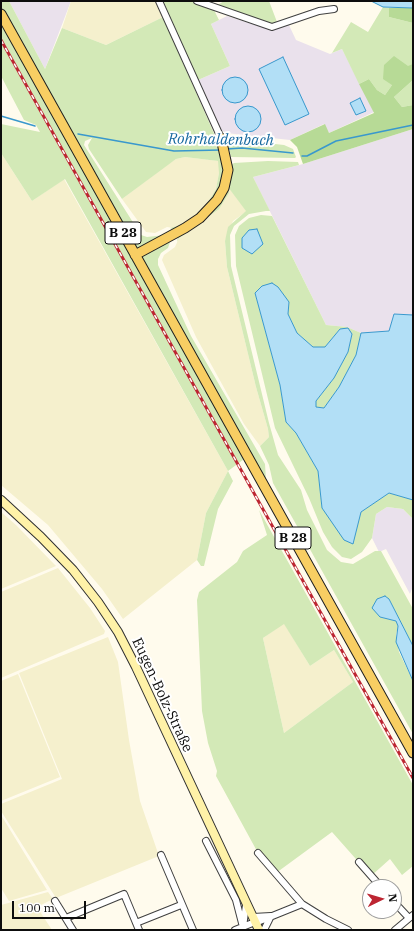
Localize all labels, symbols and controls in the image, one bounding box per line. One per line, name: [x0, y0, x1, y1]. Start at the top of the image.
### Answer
water label: Rohrhaldenbach: [168, 130, 274, 150]
road number: B 28: [105, 222, 141, 244]
road number: B 28: [275, 527, 311, 549]
street label: Eugen-Bolz-Straße: [128, 635, 196, 755]
north arrow: [362, 879, 402, 919]
scale bar: [14, 893, 88, 919]
text: N: [386, 893, 400, 903]
text: 100 m: [19, 900, 55, 915]

